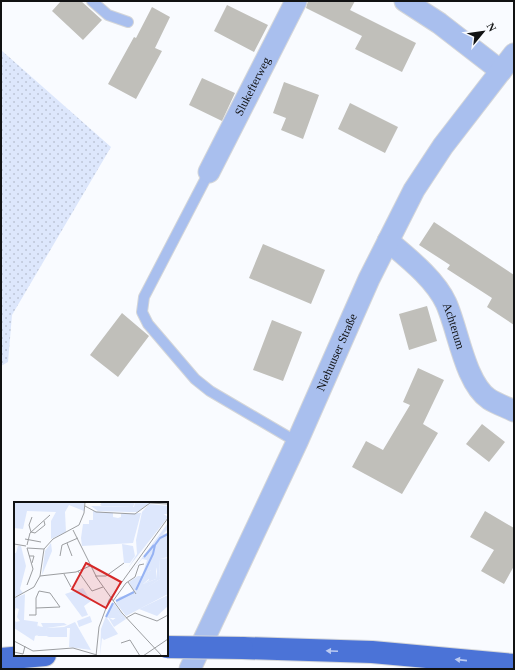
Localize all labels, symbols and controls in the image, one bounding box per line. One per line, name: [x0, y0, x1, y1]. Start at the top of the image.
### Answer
north arrow: [463, 12, 503, 52]
text: N: [485, 21, 499, 34]
street label: Slukefterweg: [232, 55, 273, 118]
street label: Achterum: [440, 301, 468, 352]
street label: Niehuuser Straße: [313, 312, 360, 393]
inset map: [14, 502, 168, 656]
one-way arrow: [326, 647, 338, 654]
one-way arrow: [455, 657, 467, 663]

